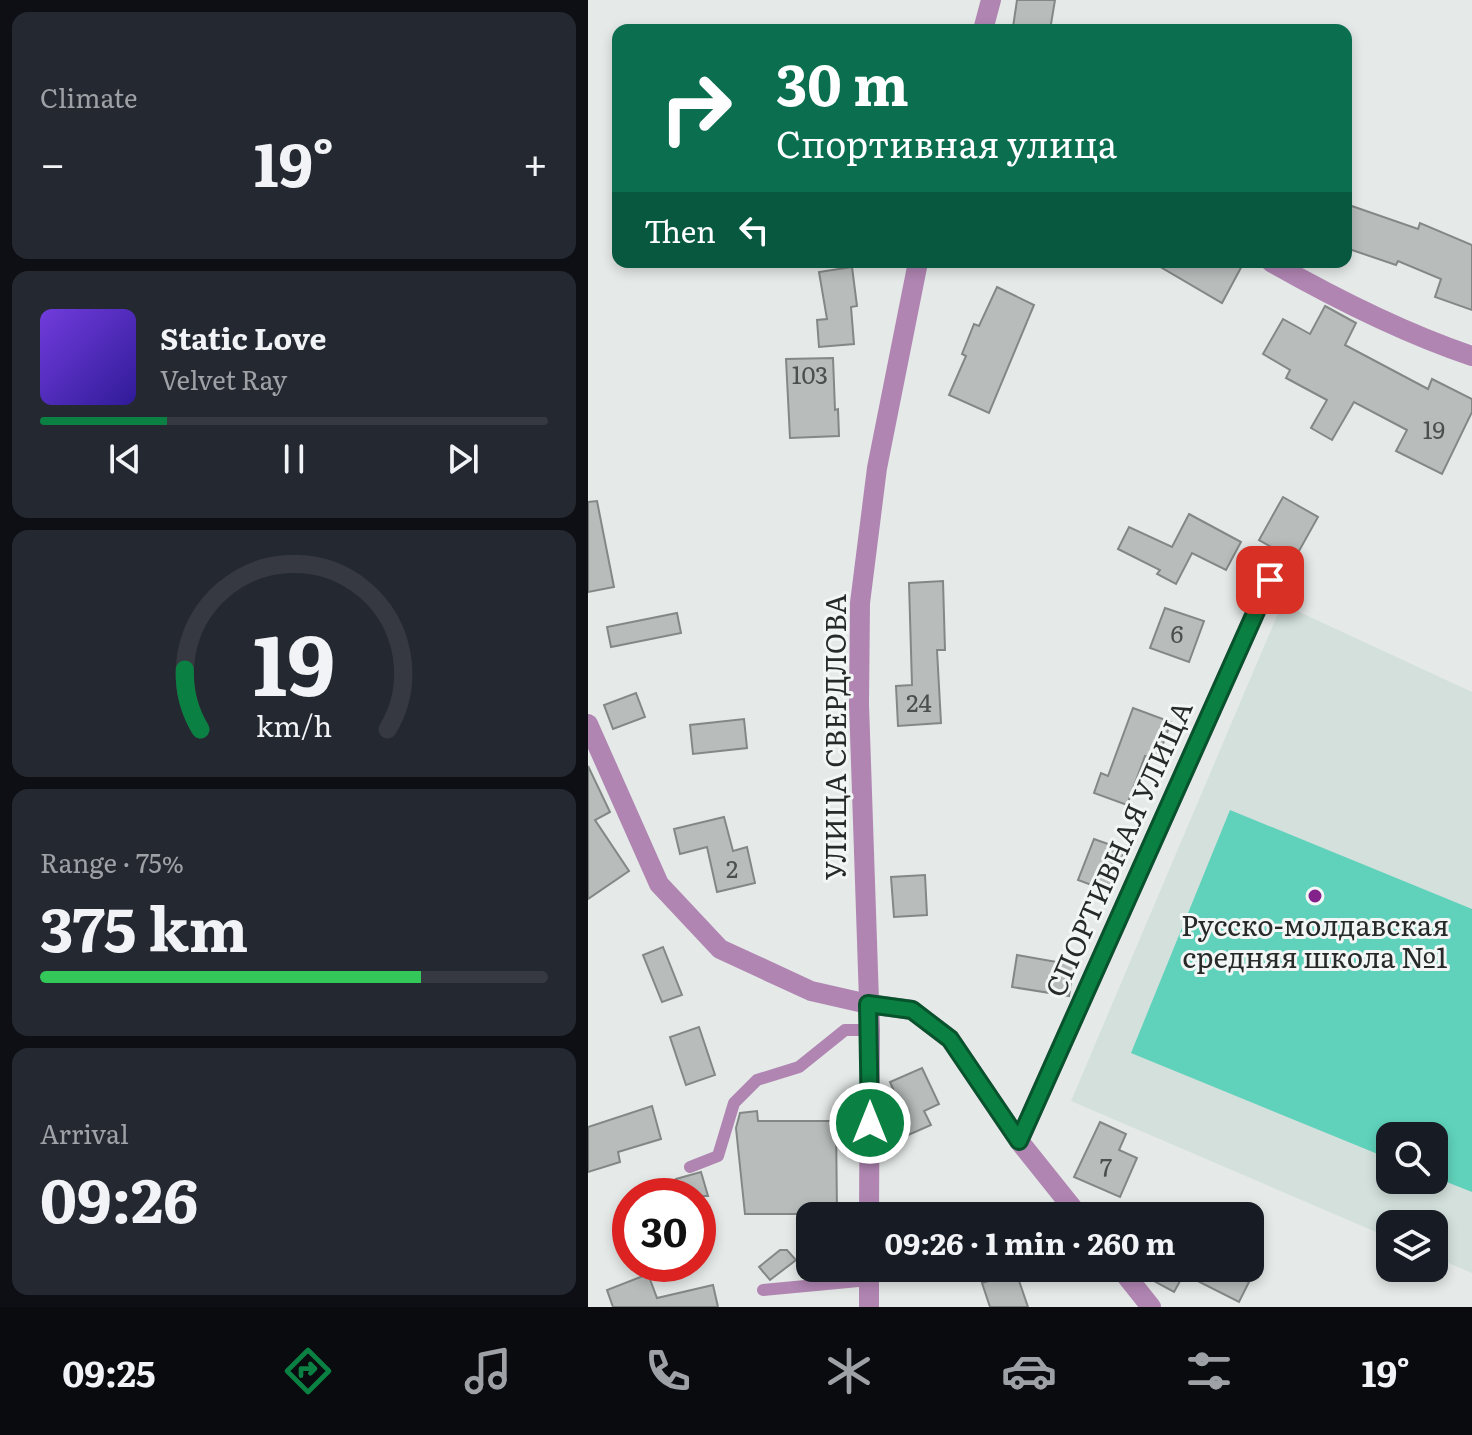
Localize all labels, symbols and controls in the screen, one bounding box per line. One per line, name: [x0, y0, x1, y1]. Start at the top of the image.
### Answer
text: 30 m: [776, 40, 909, 123]
icon: right: [644, 56, 748, 160]
text: Climate: [40, 77, 138, 116]
text: 19°: [254, 116, 334, 205]
text: Спортивная улица: [776, 116, 1117, 169]
text: −: [40, 128, 66, 194]
text: +: [522, 128, 548, 194]
text: Then: [644, 208, 716, 252]
icon: left: [732, 208, 776, 252]
text: Static Love: [160, 315, 327, 359]
house number: 103: [792, 356, 828, 391]
text: Velvet Ray: [160, 359, 287, 398]
house number: 19: [1423, 411, 1445, 446]
icon: previous: [103, 437, 147, 481]
icon: pause: [272, 437, 316, 481]
icon: next: [441, 437, 485, 481]
pin: [1236, 546, 1304, 614]
icon: arrive: [1248, 558, 1292, 602]
street label: УЛИЦА СВЕРДЛОВА: [813, 593, 855, 880]
text: 19: [253, 597, 335, 721]
house number: 6: [1171, 615, 1184, 650]
house number: 24: [906, 684, 932, 719]
street label: СПОРТИВНАЯ УЛИЦА: [1033, 693, 1202, 1003]
text: km/h: [256, 703, 332, 746]
text: Range · 75%: [40, 842, 184, 881]
house number: 2: [726, 850, 738, 885]
text: 375 km: [40, 881, 248, 970]
marker: Русско-молдавская средняя школа №1: [1306, 887, 1324, 905]
place label: Русско-молдавская средняя школа №1: [1181, 903, 1449, 977]
position arrow: [828, 1081, 912, 1165]
text: Arrival: [40, 1113, 129, 1152]
map controls: [1376, 1122, 1448, 1282]
button: search: [1376, 1122, 1448, 1194]
house number: 7: [1100, 1148, 1112, 1183]
text: 09:26: [40, 1152, 198, 1241]
speed limit sign: 30: [612, 1178, 716, 1282]
button: layers: [1376, 1210, 1448, 1282]
text: 09:26 · 1 min · 260 m: [885, 1220, 1176, 1264]
icon: directions: [280, 1343, 336, 1399]
icon: music: [460, 1343, 516, 1399]
icon: phone: [640, 1343, 696, 1399]
icon: climate: [821, 1343, 877, 1399]
icon: car: [1001, 1343, 1057, 1399]
icon: filters: [1181, 1343, 1237, 1399]
text: 09:25: [62, 1345, 156, 1398]
text: 19°: [1361, 1345, 1410, 1398]

